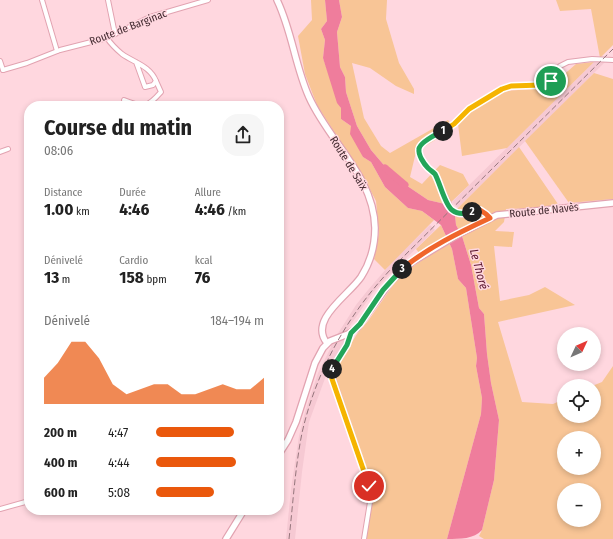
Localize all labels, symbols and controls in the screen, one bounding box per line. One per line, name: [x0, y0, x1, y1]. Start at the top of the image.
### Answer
street label: Route de Barginac: [88, 7, 169, 48]
pin: [534, 64, 568, 98]
icon: arrive: [540, 70, 562, 92]
text: Course du matin: [44, 114, 192, 141]
button: share: [222, 114, 264, 156]
pin: 1: [433, 121, 453, 141]
text: 1: [441, 124, 445, 137]
street label: Route de Saïx: [327, 134, 370, 193]
text: 08:06: [44, 143, 73, 158]
text: Distance: [44, 186, 83, 199]
text: Durée: [119, 186, 146, 199]
text: Allure: [195, 186, 221, 199]
text: 1.00: [44, 199, 73, 220]
text: 4:46: [119, 199, 150, 220]
text: 4:46: [195, 199, 225, 220]
street label: Route de Navès: [509, 200, 580, 221]
pin: 2: [462, 202, 482, 222]
text: km: [73, 205, 90, 218]
text: /km: [225, 205, 246, 218]
text: 2: [469, 205, 475, 218]
water label: Le Thoré: [467, 247, 491, 291]
text: Dénivelé: [44, 254, 83, 267]
text: Cardio: [119, 254, 148, 267]
text: kcal: [195, 254, 212, 267]
pin: 3: [392, 259, 412, 279]
text: 3: [399, 262, 405, 275]
text: 13: [44, 267, 59, 288]
text: 158: [119, 267, 144, 288]
text: 76: [195, 267, 210, 288]
text: m: [59, 273, 70, 286]
text: bpm: [144, 273, 167, 286]
text: Dénivelé: [44, 313, 90, 328]
text: 184–194 m: [210, 313, 264, 328]
north arrow: [557, 327, 601, 371]
map controls: [557, 327, 601, 527]
pin: 4: [322, 359, 342, 379]
text: 4: [329, 362, 335, 375]
button: locate: [557, 379, 601, 423]
text: 200 m: [44, 425, 77, 440]
text: 4:47: [108, 425, 128, 440]
button: +: [557, 431, 601, 475]
text: 400 m: [44, 455, 78, 470]
text: 4:44: [108, 455, 130, 470]
pin: [352, 469, 386, 503]
icon: check: [358, 475, 380, 497]
button: −: [557, 483, 601, 527]
text: 600 m: [44, 485, 78, 500]
text: 5:08: [108, 485, 130, 500]

